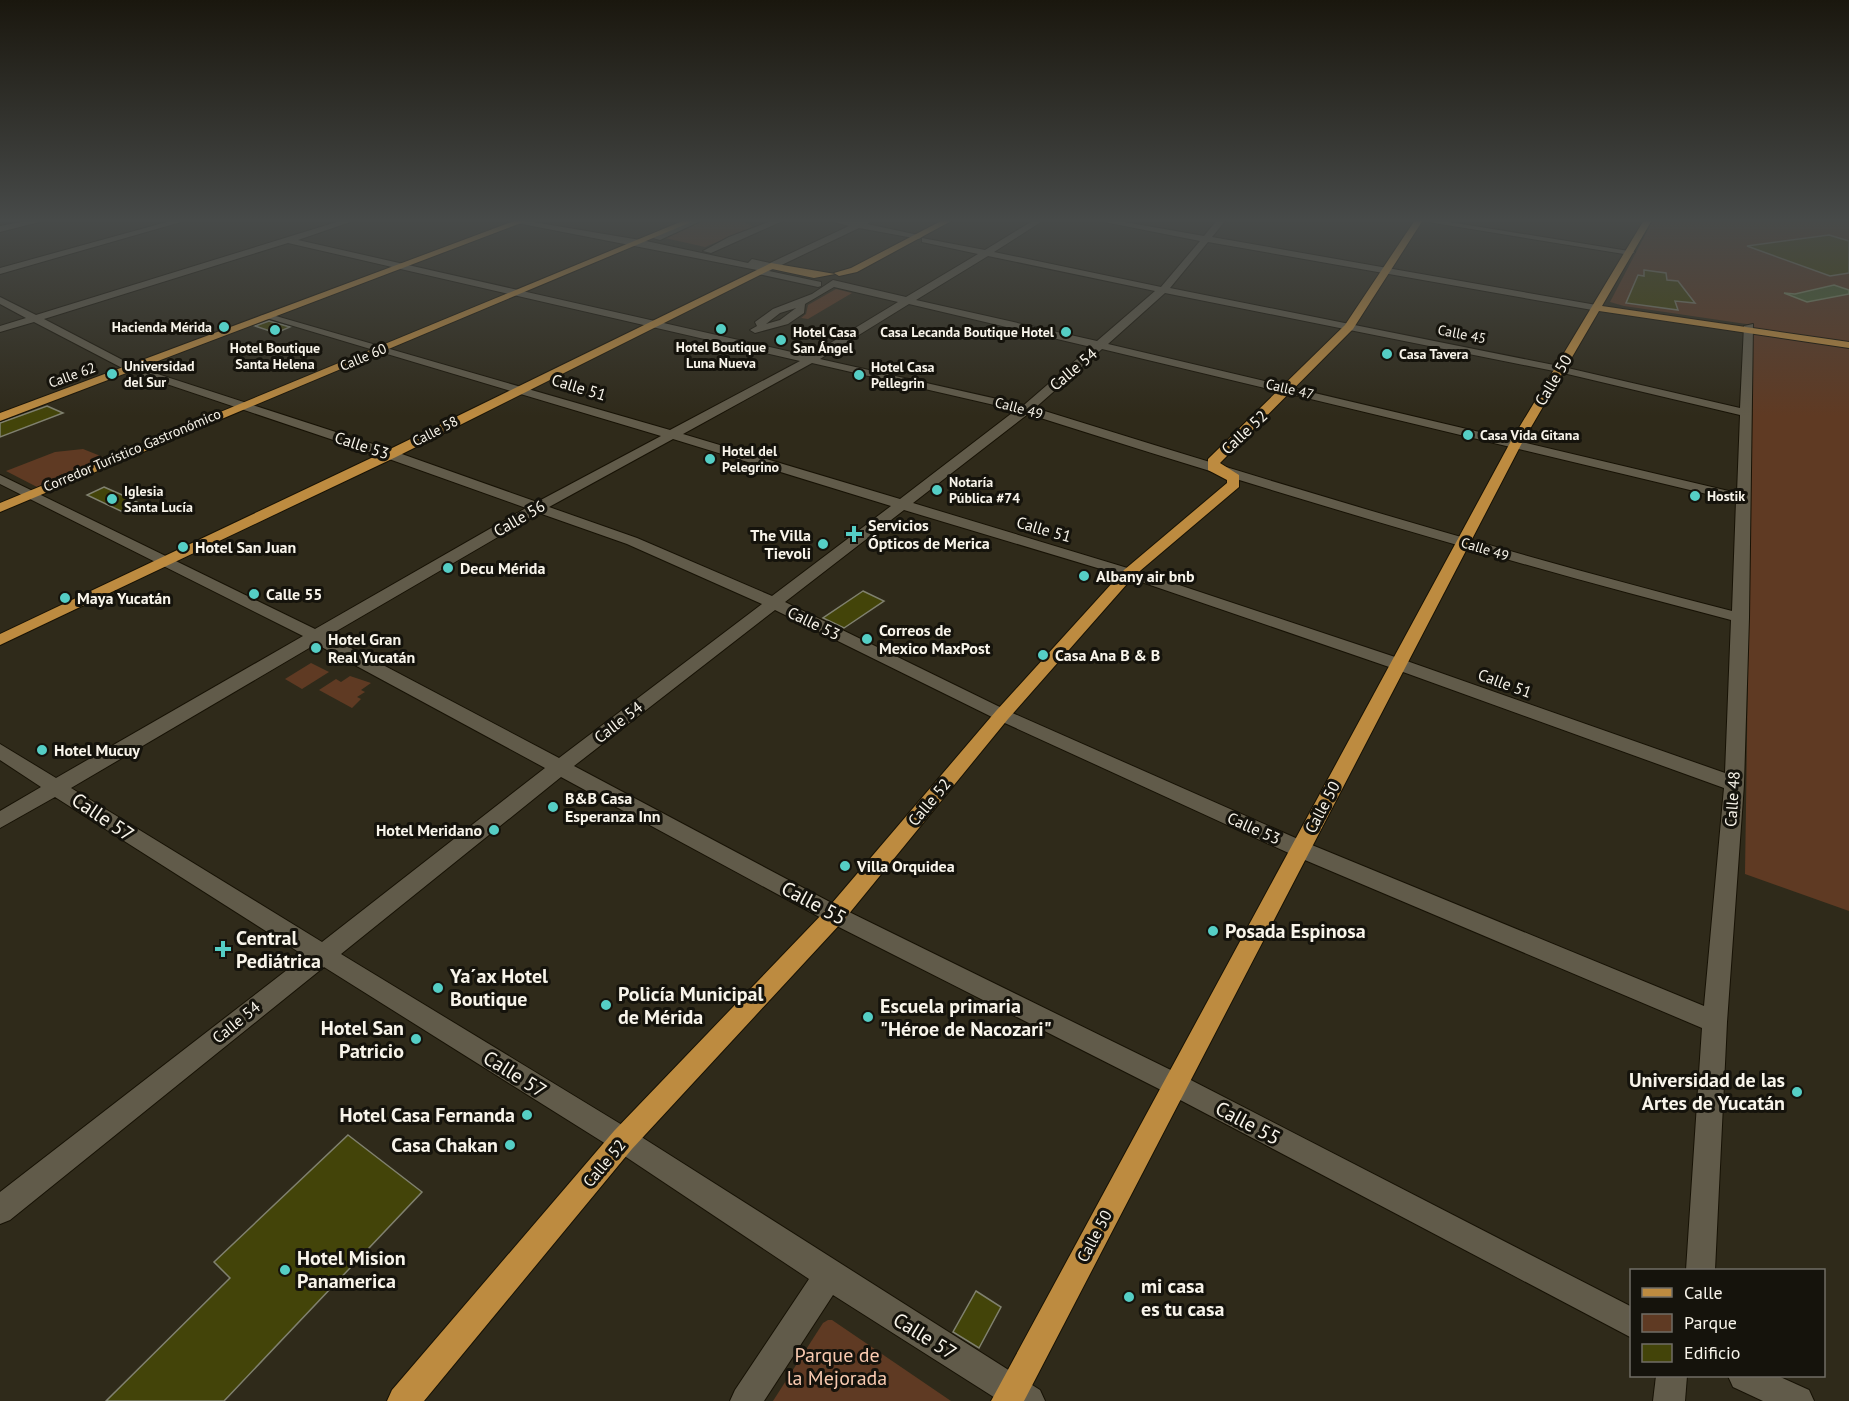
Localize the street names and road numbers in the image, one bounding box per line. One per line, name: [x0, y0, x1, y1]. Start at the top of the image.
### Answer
street label: Calle 45: [1436, 320, 1488, 348]
street label: Calle 60: [337, 339, 389, 375]
street label: Calle 54: [1045, 343, 1101, 395]
street label: Calle 50: [1530, 351, 1576, 409]
street label: Calle 62: [46, 358, 98, 392]
street label: Calle 51: [549, 369, 609, 405]
street label: Calle 47: [1264, 375, 1316, 403]
street label: Calle 49: [993, 393, 1045, 423]
street label: Corredor Turístico Gastronómico: [41, 404, 223, 496]
street label: Calle 52: [1217, 406, 1271, 458]
street label: Calle 58: [409, 412, 461, 450]
street label: Calle 53: [332, 427, 392, 463]
street label: Calle 56: [490, 495, 548, 541]
street label: Calle 51: [1014, 512, 1074, 546]
street label: Calle 49: [1459, 533, 1511, 565]
street label: Calle 53: [784, 602, 844, 644]
street label: Calle 51: [1475, 664, 1535, 702]
street label: Calle 54: [590, 697, 646, 747]
street label: Calle 48: [1720, 770, 1744, 828]
street label: Calle 52: [903, 774, 955, 830]
street label: Calle 50: [1300, 777, 1344, 836]
street label: Calle 57: [67, 787, 139, 847]
street label: Calle 53: [1224, 807, 1284, 849]
street label: Calle 55: [777, 875, 851, 931]
street label: Calle 54: [208, 996, 264, 1047]
street label: Calle 57: [478, 1044, 552, 1104]
street label: Calle 55: [1211, 1095, 1285, 1151]
street label: Calle 52: [578, 1135, 630, 1191]
street label: Calle 50: [1072, 1206, 1116, 1265]
street label: Calle 57: [888, 1306, 962, 1366]

